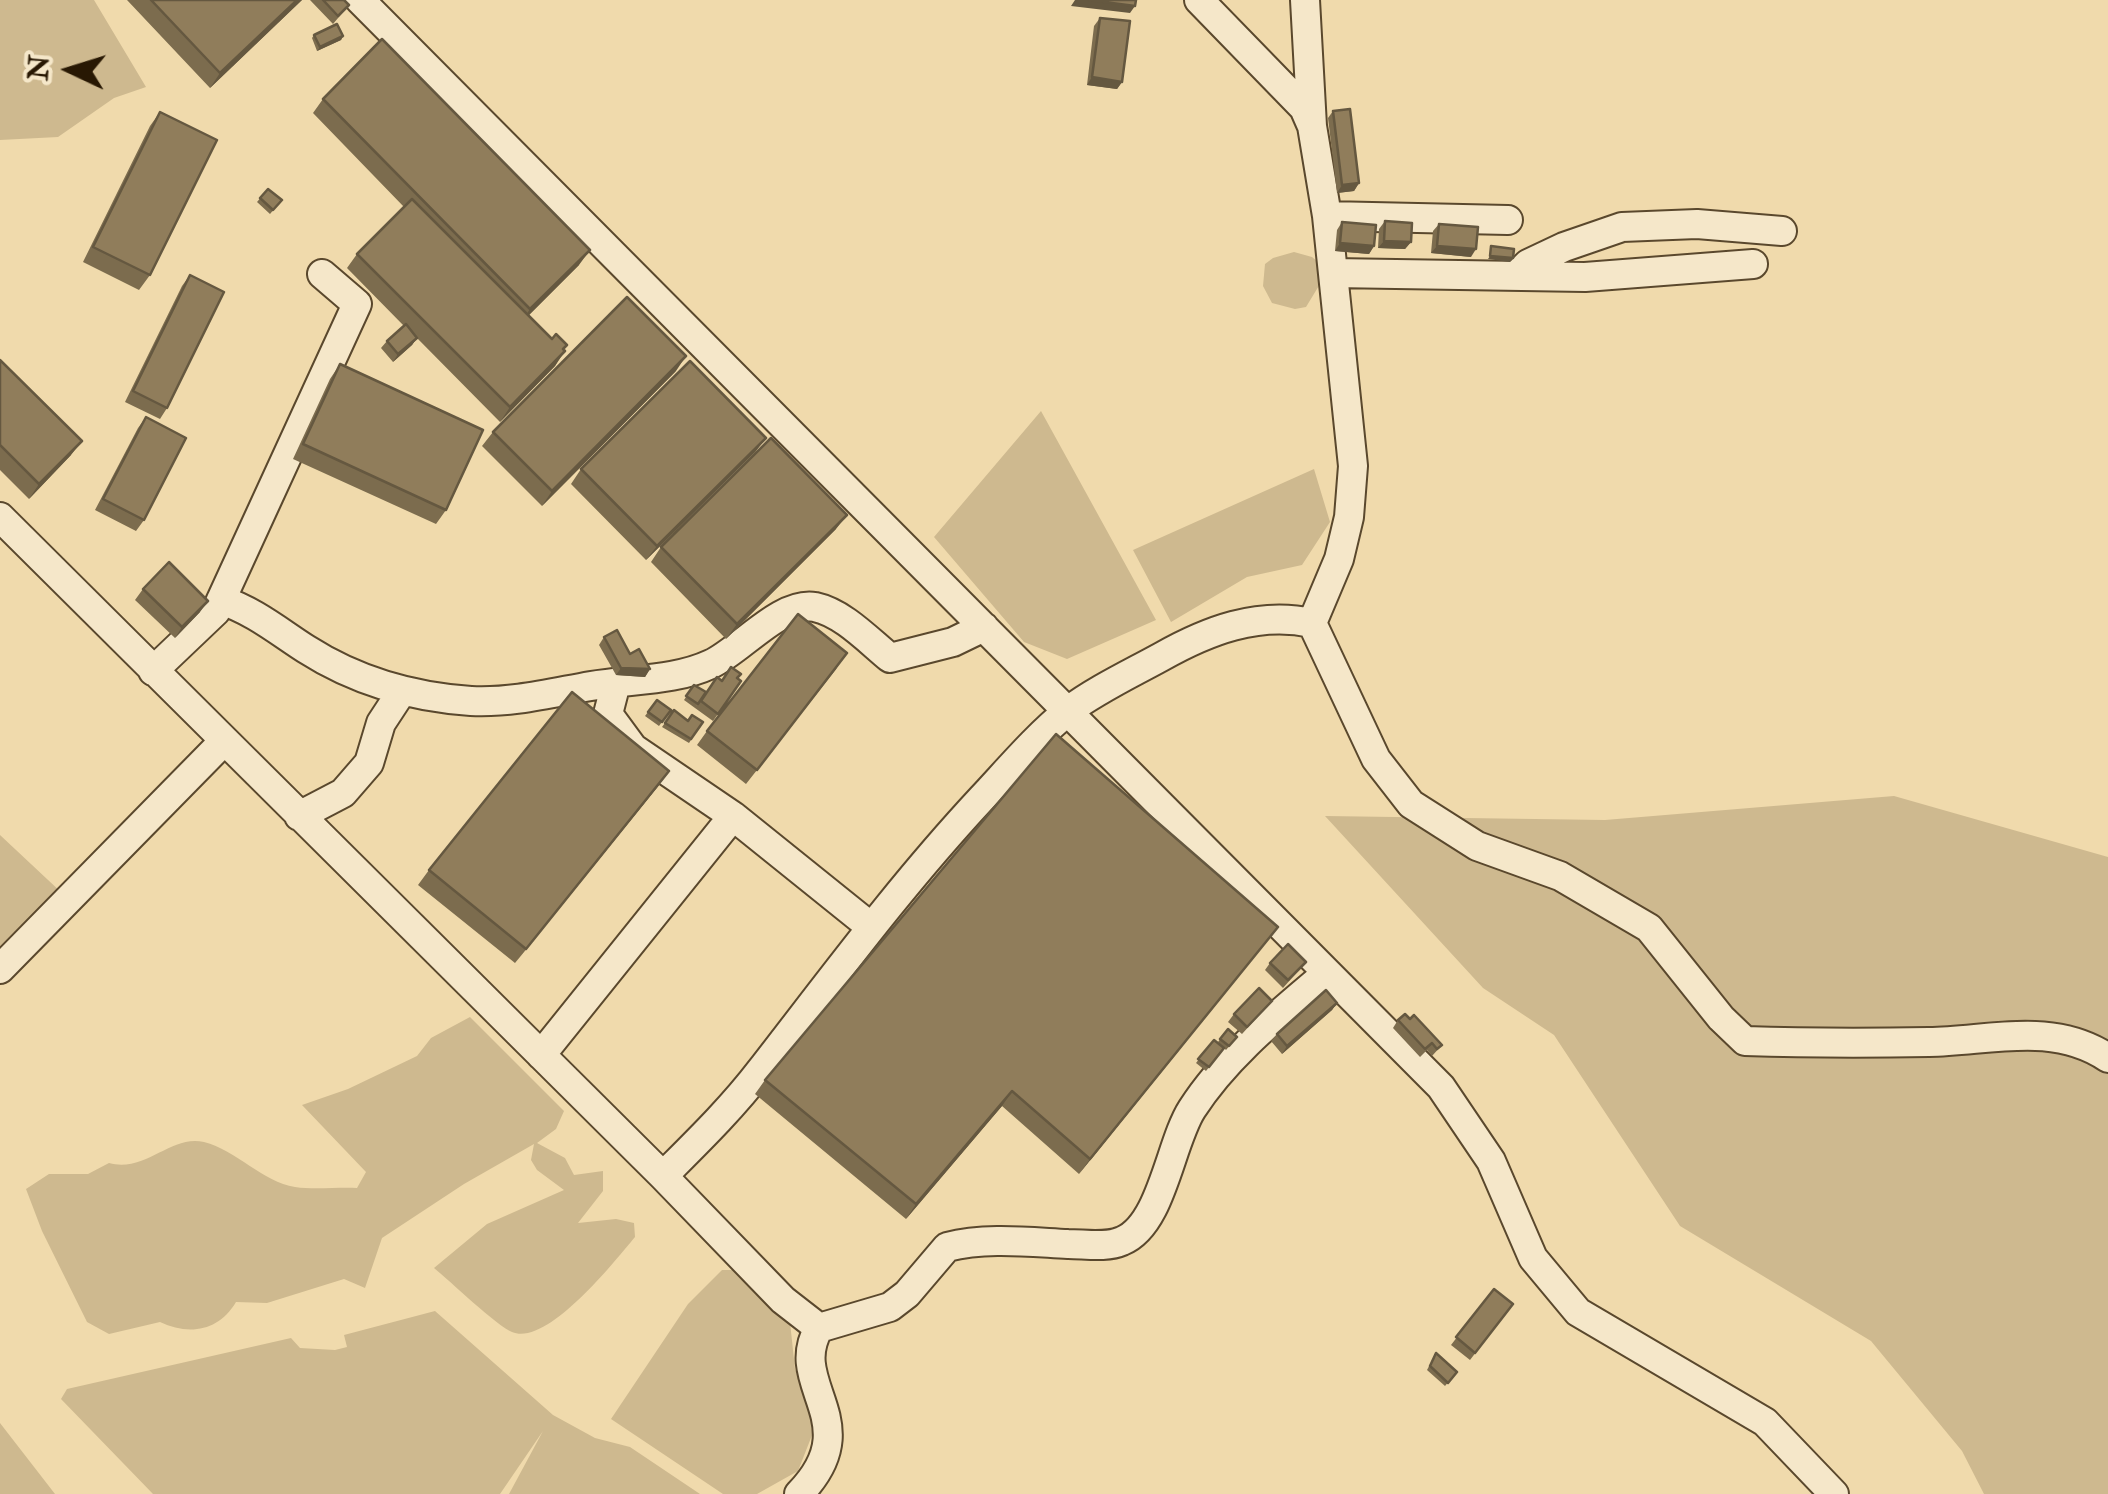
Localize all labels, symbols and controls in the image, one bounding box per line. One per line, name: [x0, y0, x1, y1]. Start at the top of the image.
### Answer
north arrow: [20, 20, 120, 120]
text: N: [21, 54, 58, 82]

